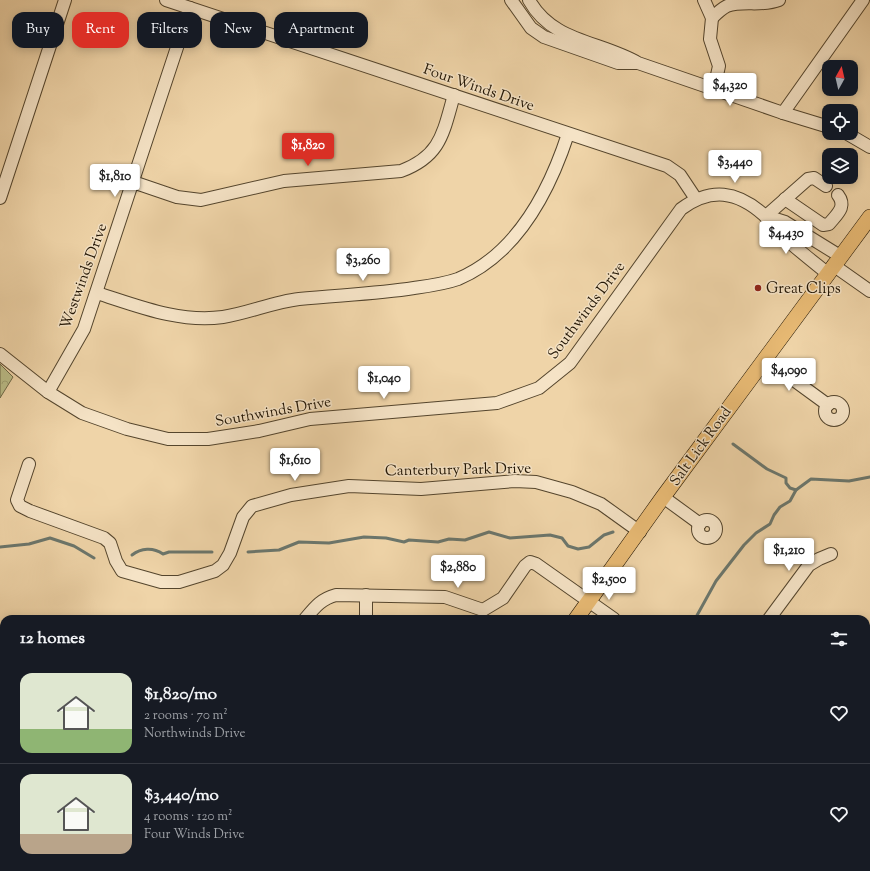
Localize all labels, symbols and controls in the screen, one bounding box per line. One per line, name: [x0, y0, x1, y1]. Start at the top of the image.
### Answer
chip: Buy: [12, 12, 64, 48]
chip: Rent: [72, 12, 129, 48]
chip: Filters: [137, 12, 202, 48]
chip: New: [210, 12, 266, 48]
chip: Apartment: [274, 12, 368, 48]
street label: Four Winds Drive: [420, 60, 537, 117]
north arrow: [822, 60, 858, 96]
map controls: [822, 60, 858, 184]
pin: $4,320: [697, 73, 763, 107]
text: $4,320: [713, 77, 747, 95]
button: locate: [822, 104, 858, 140]
pin: $1,820: [275, 133, 341, 167]
text: $1,820: [291, 137, 325, 155]
button: layers: [822, 148, 858, 184]
pin: $3,440: [702, 150, 768, 184]
text: $3,440: [717, 154, 753, 172]
pin: $1,810: [82, 164, 148, 198]
text: $1,810: [99, 168, 131, 186]
street label: Westwinds Drive: [56, 221, 113, 332]
pin: $4,430: [753, 221, 819, 255]
text: $4,430: [768, 225, 804, 243]
pin: $3,260: [330, 248, 396, 282]
text: $3,260: [346, 252, 380, 270]
street label: Southwinds Drive: [543, 258, 631, 364]
place label: Great Clips: [766, 279, 841, 300]
marker: Great Clips: [753, 283, 763, 293]
pin: $4,090: [756, 358, 822, 392]
text: $4,090: [771, 362, 807, 380]
pin: $1,040: [351, 366, 417, 400]
text: $1,040: [367, 370, 401, 388]
street label: Southwinds Drive: [214, 392, 333, 433]
street label: Salt Lick Road: [665, 403, 737, 491]
pin: $1,610: [262, 448, 328, 482]
text: $1,610: [279, 452, 311, 470]
street label: Canterbury Park Drive: [385, 459, 531, 482]
pin: $1,210: [756, 538, 822, 572]
text: $1,210: [773, 542, 805, 560]
pin: $2,880: [425, 555, 491, 589]
text: $2,880: [440, 559, 476, 577]
pin: $2,500: [576, 567, 642, 601]
text: $2,500: [592, 571, 626, 589]
text: 12 homes: [20, 627, 85, 651]
icon: filters: [828, 628, 850, 650]
text: $1,820/mo: [144, 683, 217, 707]
icon: home: [52, 689, 100, 737]
icon: heart: [828, 702, 850, 724]
text: 2 rooms · 70 m²: [144, 707, 228, 725]
text: Northwinds Drive: [144, 725, 246, 743]
text: $3,440/mo: [144, 784, 219, 808]
icon: home: [52, 790, 100, 838]
icon: heart: [828, 803, 850, 825]
text: 4 rooms · 120 m²: [144, 808, 232, 826]
text: Four Winds Drive: [144, 826, 245, 844]

